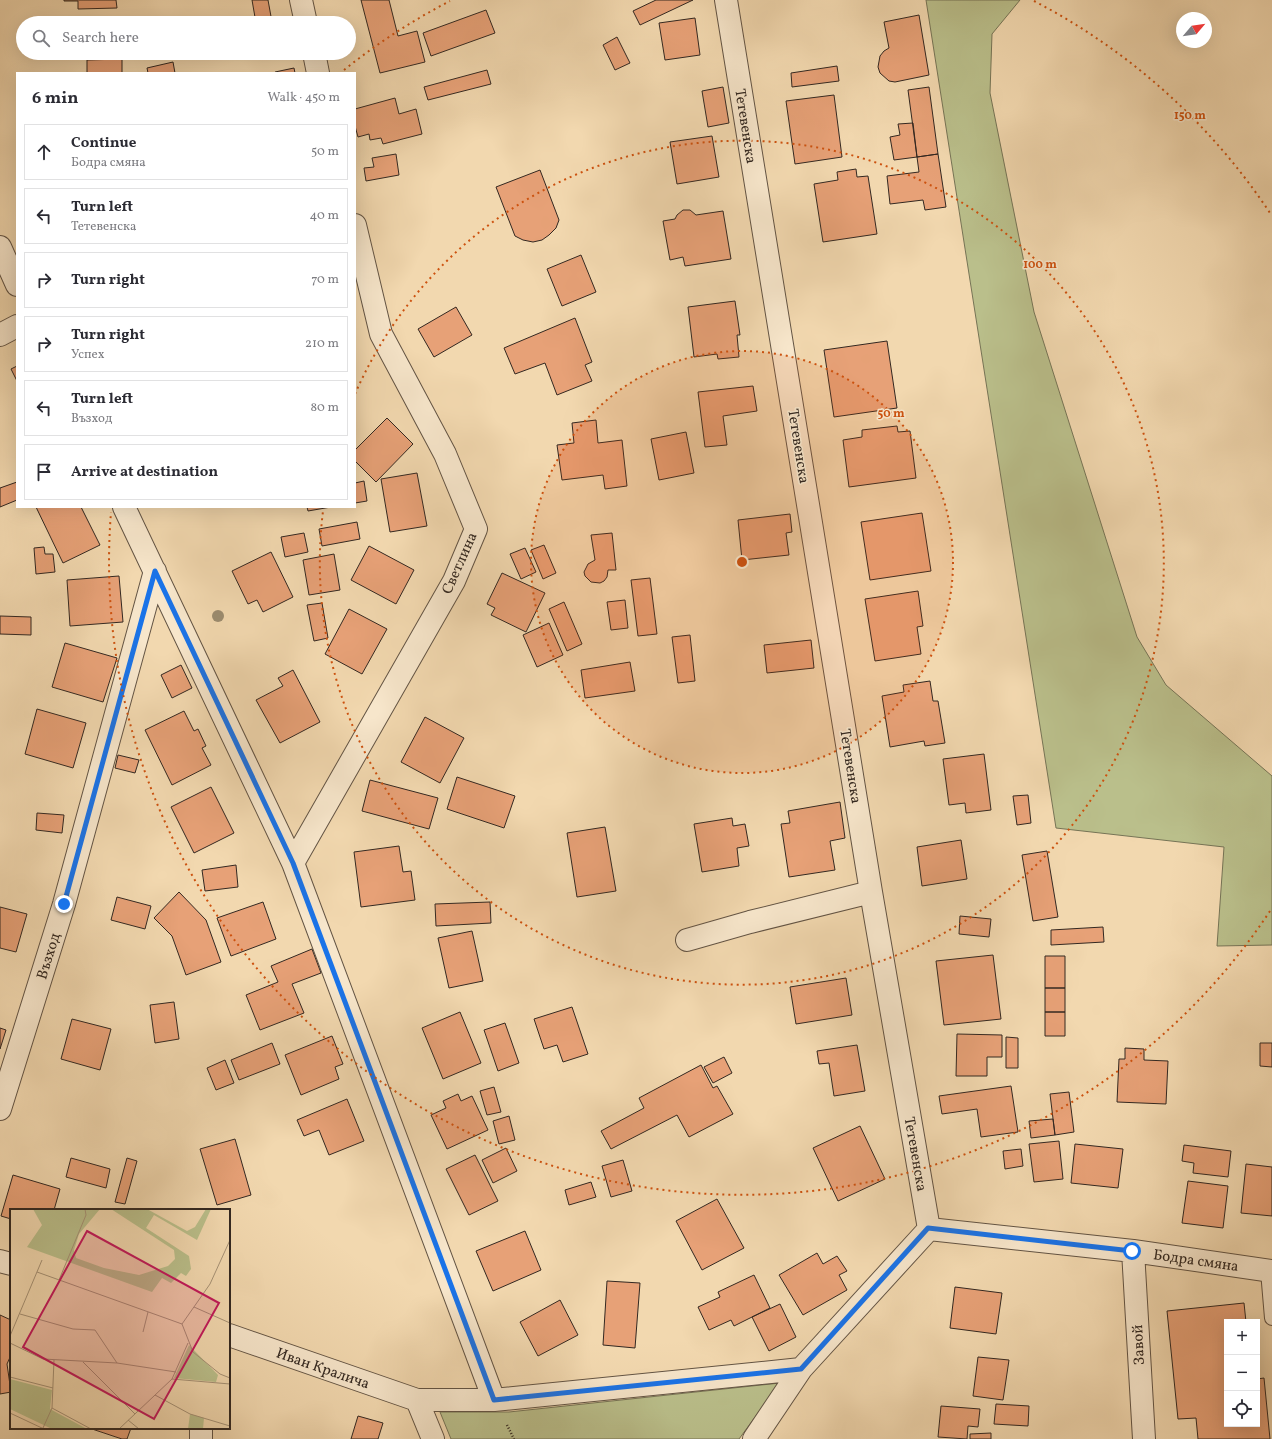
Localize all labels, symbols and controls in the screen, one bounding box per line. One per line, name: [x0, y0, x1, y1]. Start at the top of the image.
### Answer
north arrow: [1176, 12, 1212, 48]
search box: [16, 16, 356, 60]
icon: search: [30, 27, 52, 49]
text: Search here: [62, 28, 139, 49]
text: 6 min: [32, 87, 78, 110]
street label: Тетевенска: [728, 87, 761, 165]
text: Walk · 450 m: [267, 89, 340, 107]
text: 150 m: [1174, 108, 1206, 124]
text: Continue: [71, 133, 136, 154]
icon: ahead: [33, 141, 55, 163]
text: 50 m: [311, 143, 339, 161]
text: Бодра смяна: [71, 154, 146, 172]
text: Turn left: [71, 197, 133, 218]
icon: left: [33, 205, 55, 227]
text: 40 m: [310, 207, 339, 225]
text: Тетевенска: [71, 218, 136, 236]
text: 100 m: [1023, 257, 1057, 273]
icon: right: [33, 269, 55, 291]
text: Turn right: [71, 270, 145, 291]
text: 70 m: [311, 271, 339, 289]
text: Turn right: [71, 325, 145, 346]
icon: right: [33, 333, 55, 355]
text: 210 m: [305, 335, 339, 353]
text: Успех: [71, 346, 105, 364]
text: Turn left: [71, 389, 133, 410]
icon: left: [33, 397, 55, 419]
text: 80 m: [310, 399, 339, 417]
text: 50 m: [877, 406, 905, 422]
street label: Тетевенска: [781, 407, 814, 485]
text: Възход: [71, 410, 112, 428]
icon: arrive: [33, 461, 55, 483]
text: Arrive at destination: [71, 462, 218, 483]
street label: Светлина: [437, 529, 483, 598]
centre of rings: [735, 555, 749, 569]
street label: Тетевенска: [833, 727, 866, 805]
route end: [55, 895, 73, 913]
street label: Възход: [32, 930, 67, 982]
street label: Тетевенска: [898, 1115, 931, 1193]
inset map: [10, 1209, 230, 1429]
route start: [1123, 1242, 1141, 1260]
street label: Бодра смяна: [1152, 1245, 1240, 1278]
map controls: [1224, 1319, 1260, 1427]
button: +: [1224, 1319, 1260, 1355]
street label: Завой: [1128, 1324, 1151, 1366]
street label: Иван Кралича: [273, 1344, 372, 1395]
button: −: [1224, 1355, 1260, 1391]
button: locate: [1224, 1391, 1260, 1427]

